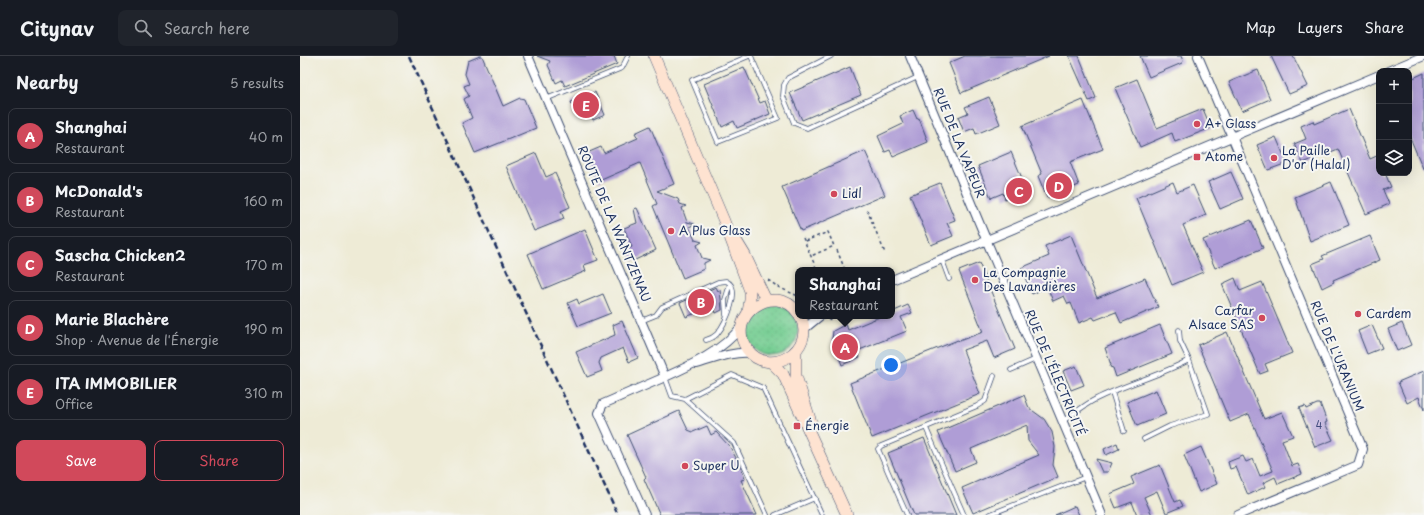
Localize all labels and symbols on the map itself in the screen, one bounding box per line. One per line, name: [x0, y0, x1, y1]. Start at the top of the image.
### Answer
street label: RUE DE LA VAPEUR: [930, 85, 990, 201]
pin: E: [573, 90, 599, 120]
place label: A+ Glass: [1205, 114, 1257, 132]
marker: A+ Glass: [1192, 119, 1202, 129]
place label: La Paille D'or (Halal): [1282, 141, 1350, 173]
street label: ROUTE DE LA WANTZENAU: [574, 143, 656, 305]
place label: Atome: [1205, 147, 1243, 165]
marker: Atome: [1192, 152, 1202, 162]
marker: La Paille D'or (Halal): [1269, 153, 1279, 163]
pin: D: [1046, 171, 1072, 201]
pin: C: [1006, 176, 1032, 206]
place label: Lidl: [842, 184, 862, 202]
marker: Lidl: [829, 189, 839, 199]
place label: A Plus Glass: [679, 221, 751, 239]
marker: A Plus Glass: [666, 226, 676, 236]
place label: La Compagnie Des Lavandières: [983, 263, 1076, 295]
marker: La Compagnie Des Lavandières: [970, 275, 980, 285]
pin: B: [688, 287, 714, 317]
street label: RUE DE L'URANIUM: [1307, 298, 1369, 414]
place label: Carfar Alsace SAS: [1189, 301, 1255, 333]
place label: Cardem: [1366, 304, 1412, 322]
street label: RUE DE L'ÉLECTRICITÉ: [1021, 306, 1091, 439]
marker: Cardem: [1353, 309, 1363, 319]
marker: Carfar Alsace SAS: [1257, 313, 1267, 323]
pin: A: [832, 332, 858, 362]
your location: [881, 355, 901, 375]
place label: Énergie: [805, 416, 849, 434]
house number: 4: [1316, 417, 1323, 432]
marker: Énergie: [792, 421, 802, 431]
place label: Super U: [693, 456, 740, 474]
marker: Super U: [680, 461, 690, 471]

